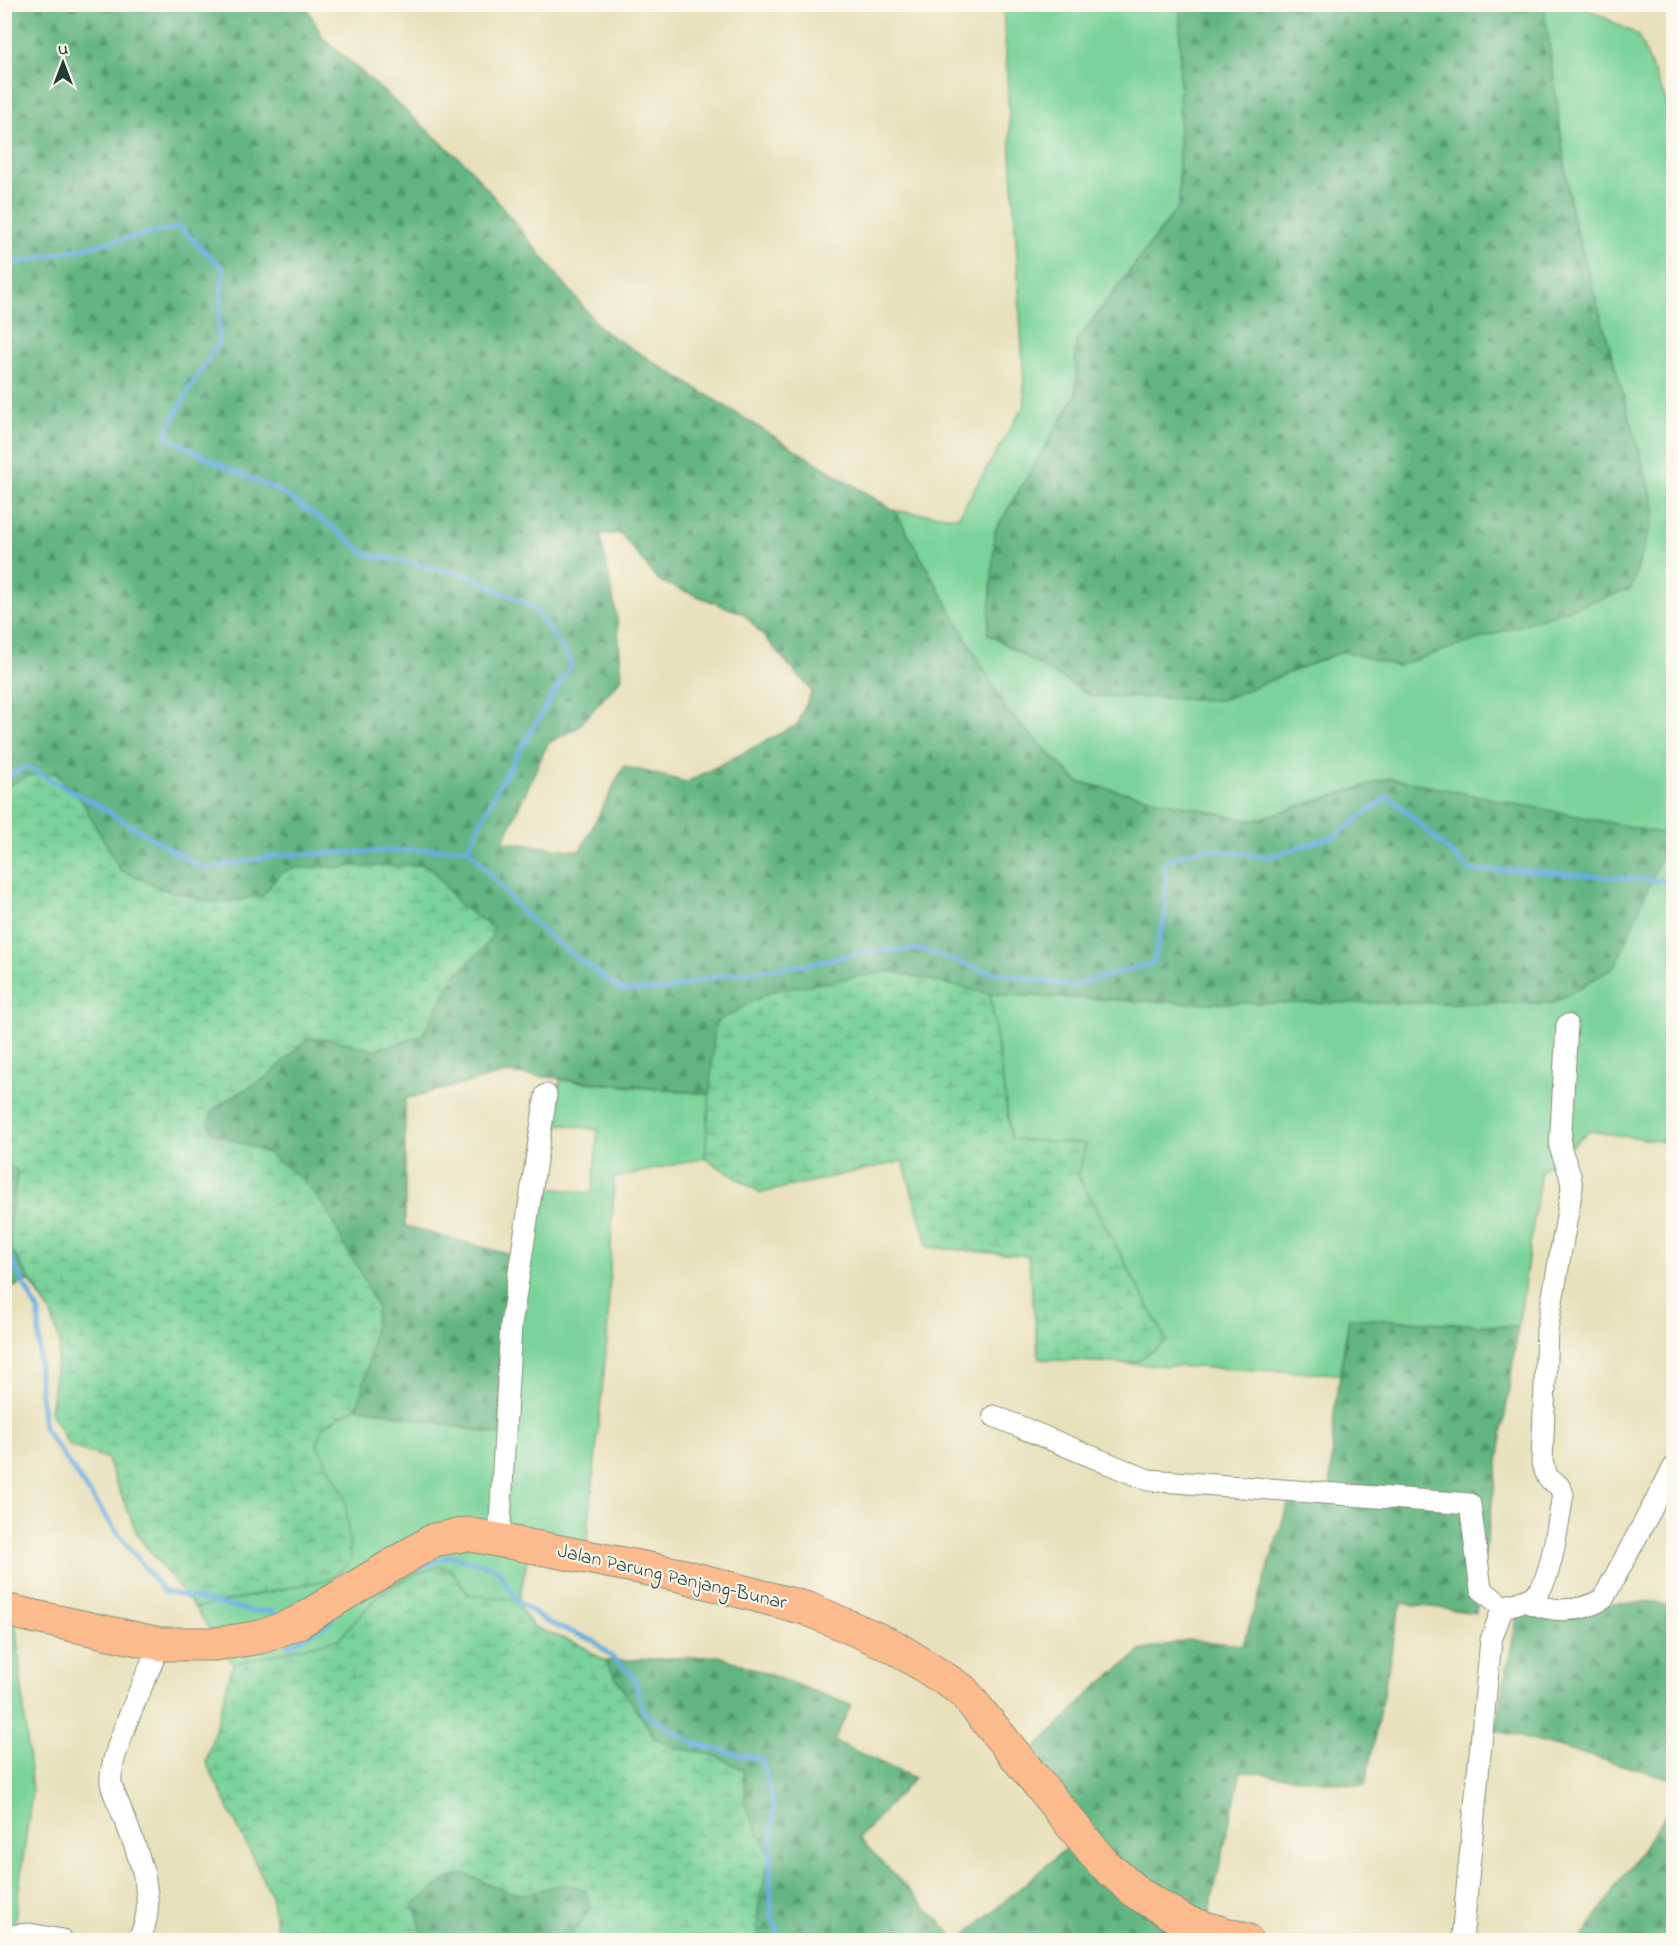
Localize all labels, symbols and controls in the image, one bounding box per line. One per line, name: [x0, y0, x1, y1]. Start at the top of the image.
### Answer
north arrow: [33, 33, 93, 93]
text: U: [58, 38, 68, 62]
street label: Jalan Parung Panjang–Bunar: [554, 1538, 790, 1620]

